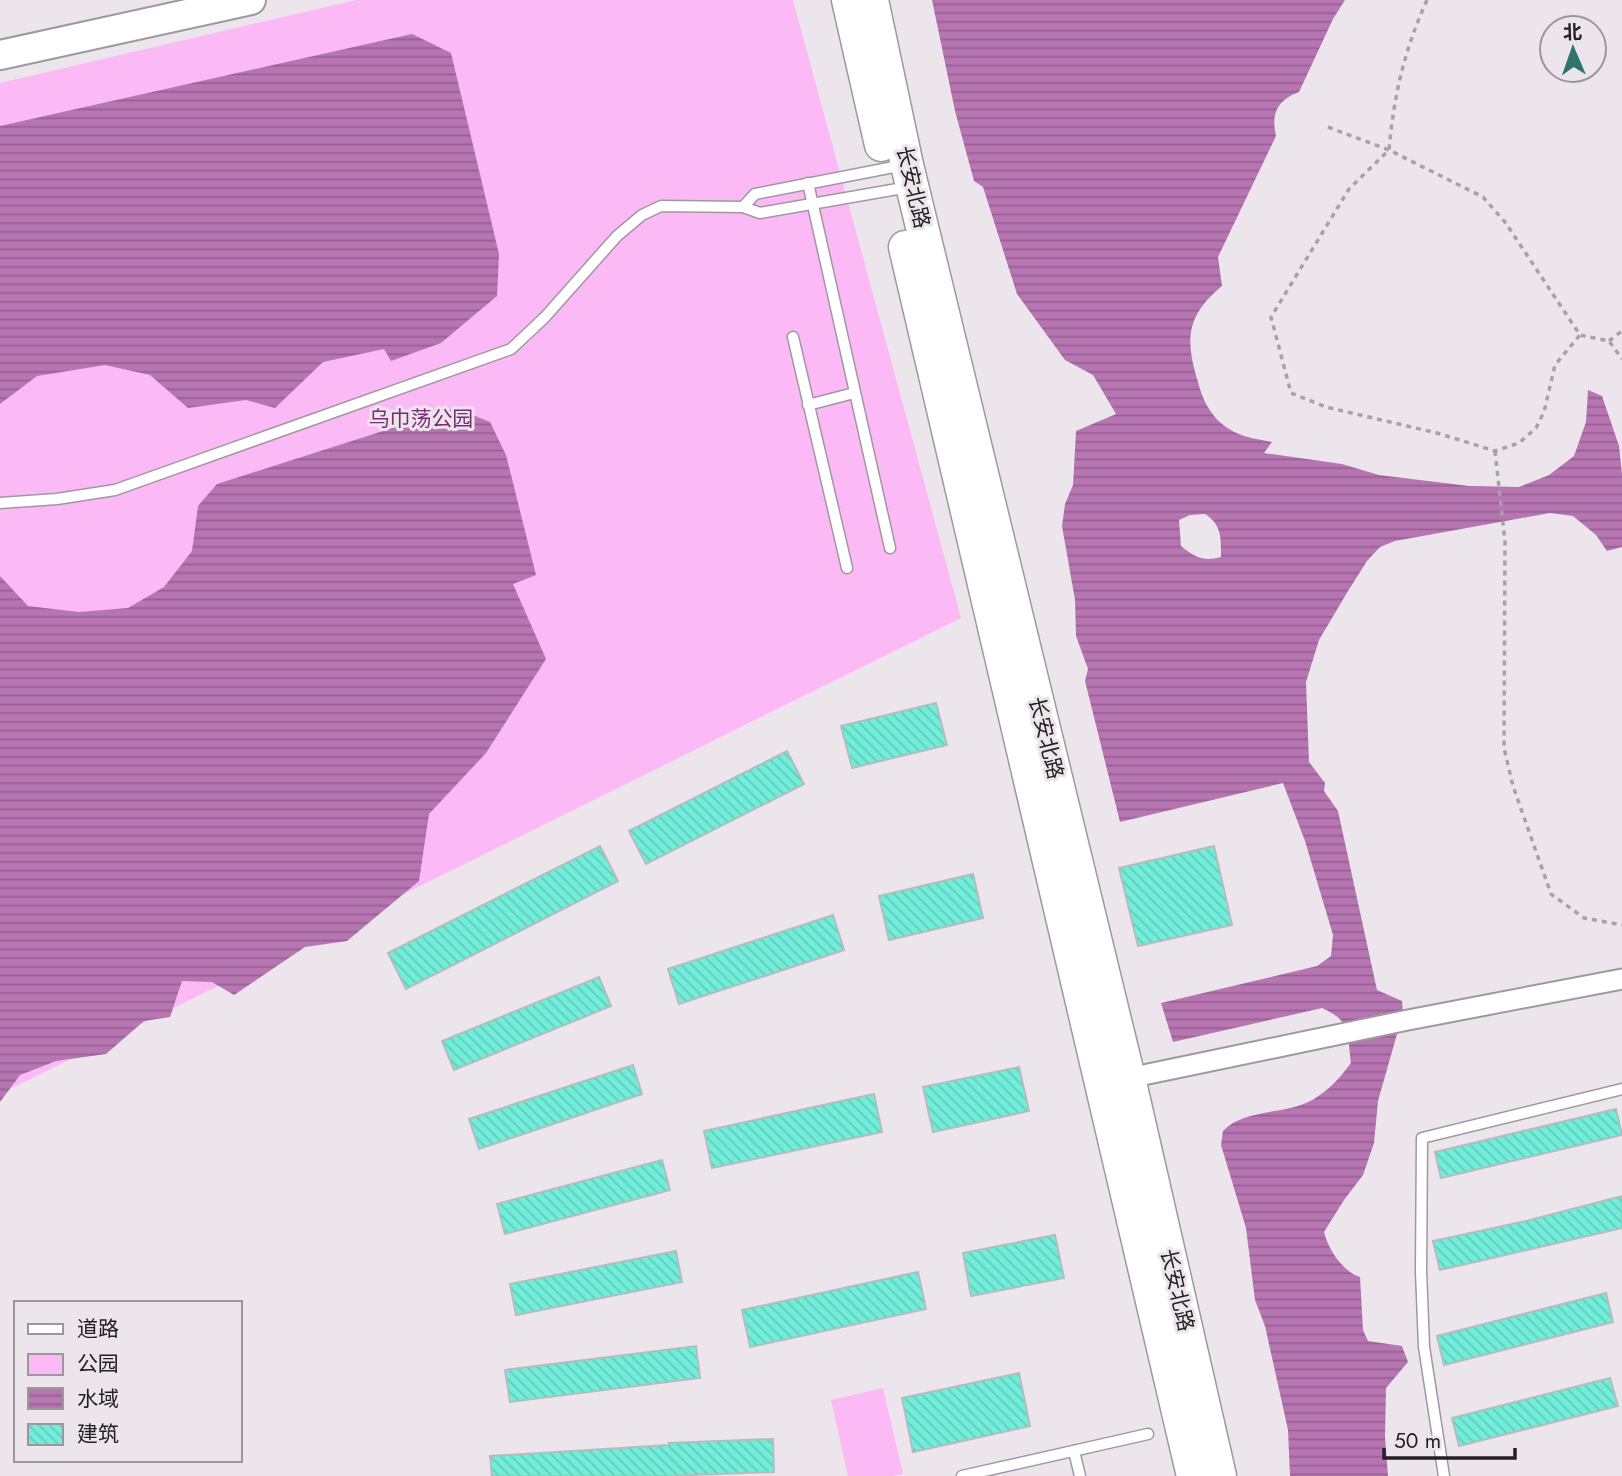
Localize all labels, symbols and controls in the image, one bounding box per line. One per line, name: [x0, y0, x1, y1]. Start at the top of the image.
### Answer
north arrow: [1538, 14, 1608, 84]
text: 北: [1562, 19, 1582, 46]
street label: 长安北路: [889, 143, 937, 231]
park label: 乌巾荡公园: [369, 404, 474, 434]
street label: 长安北路: [1021, 694, 1071, 782]
street label: 长安北路: [1153, 1246, 1201, 1334]
legend: [14, 1301, 242, 1462]
text: 道路: [77, 1314, 119, 1344]
text: 公园: [77, 1349, 119, 1379]
text: 水域: [77, 1384, 119, 1414]
scale bar: [1384, 1416, 1515, 1460]
text: 建筑: [77, 1419, 119, 1449]
text: 50 m: [1394, 1426, 1441, 1456]

